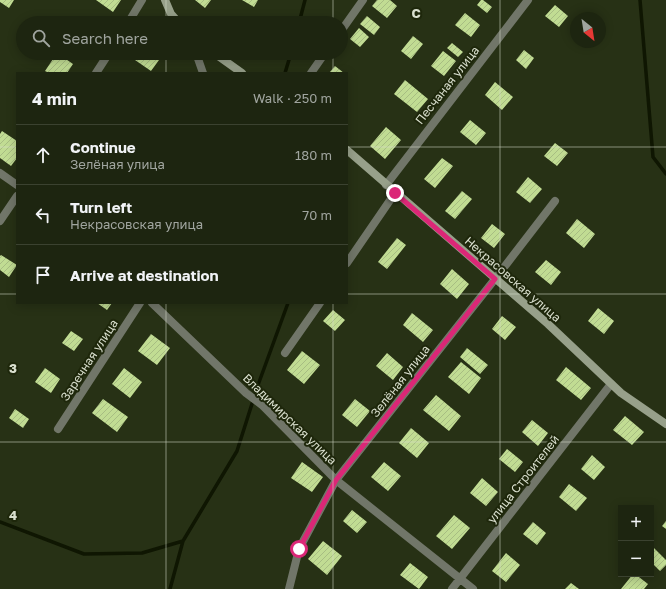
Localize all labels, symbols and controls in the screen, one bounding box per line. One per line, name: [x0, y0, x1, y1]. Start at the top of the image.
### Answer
text: C: [411, 5, 421, 21]
north arrow: [570, 12, 606, 48]
search box: [16, 16, 348, 60]
icon: search: [30, 27, 52, 49]
text: Search here: [62, 29, 148, 47]
street label: Песчаная улица: [412, 43, 482, 127]
text: 4 min: [32, 88, 77, 109]
text: Walk · 250 m: [253, 90, 332, 106]
text: Continue: [70, 138, 136, 156]
icon: ahead: [32, 144, 54, 166]
text: 180 m: [295, 147, 332, 163]
text: Зелёная улица: [70, 156, 165, 172]
route end: [386, 184, 404, 202]
text: Turn left: [70, 198, 132, 216]
icon: left: [32, 204, 54, 226]
text: 70 m: [302, 207, 332, 223]
text: Некрасовская улица: [70, 216, 203, 232]
street label: Некрасовская улица: [462, 233, 564, 325]
icon: arrive: [32, 264, 54, 286]
text: Arrive at destination: [70, 266, 219, 284]
street label: Заречная улица: [57, 316, 121, 404]
street label: Зелёная улица: [367, 342, 433, 420]
text: 3: [9, 360, 17, 376]
street label: Владимирская улица: [240, 370, 340, 468]
street label: улица Строителей: [484, 432, 562, 526]
map controls: [618, 505, 654, 577]
button: +: [618, 505, 654, 541]
text: 4: [9, 507, 17, 523]
route start: [290, 540, 308, 558]
button: −: [618, 541, 654, 577]

